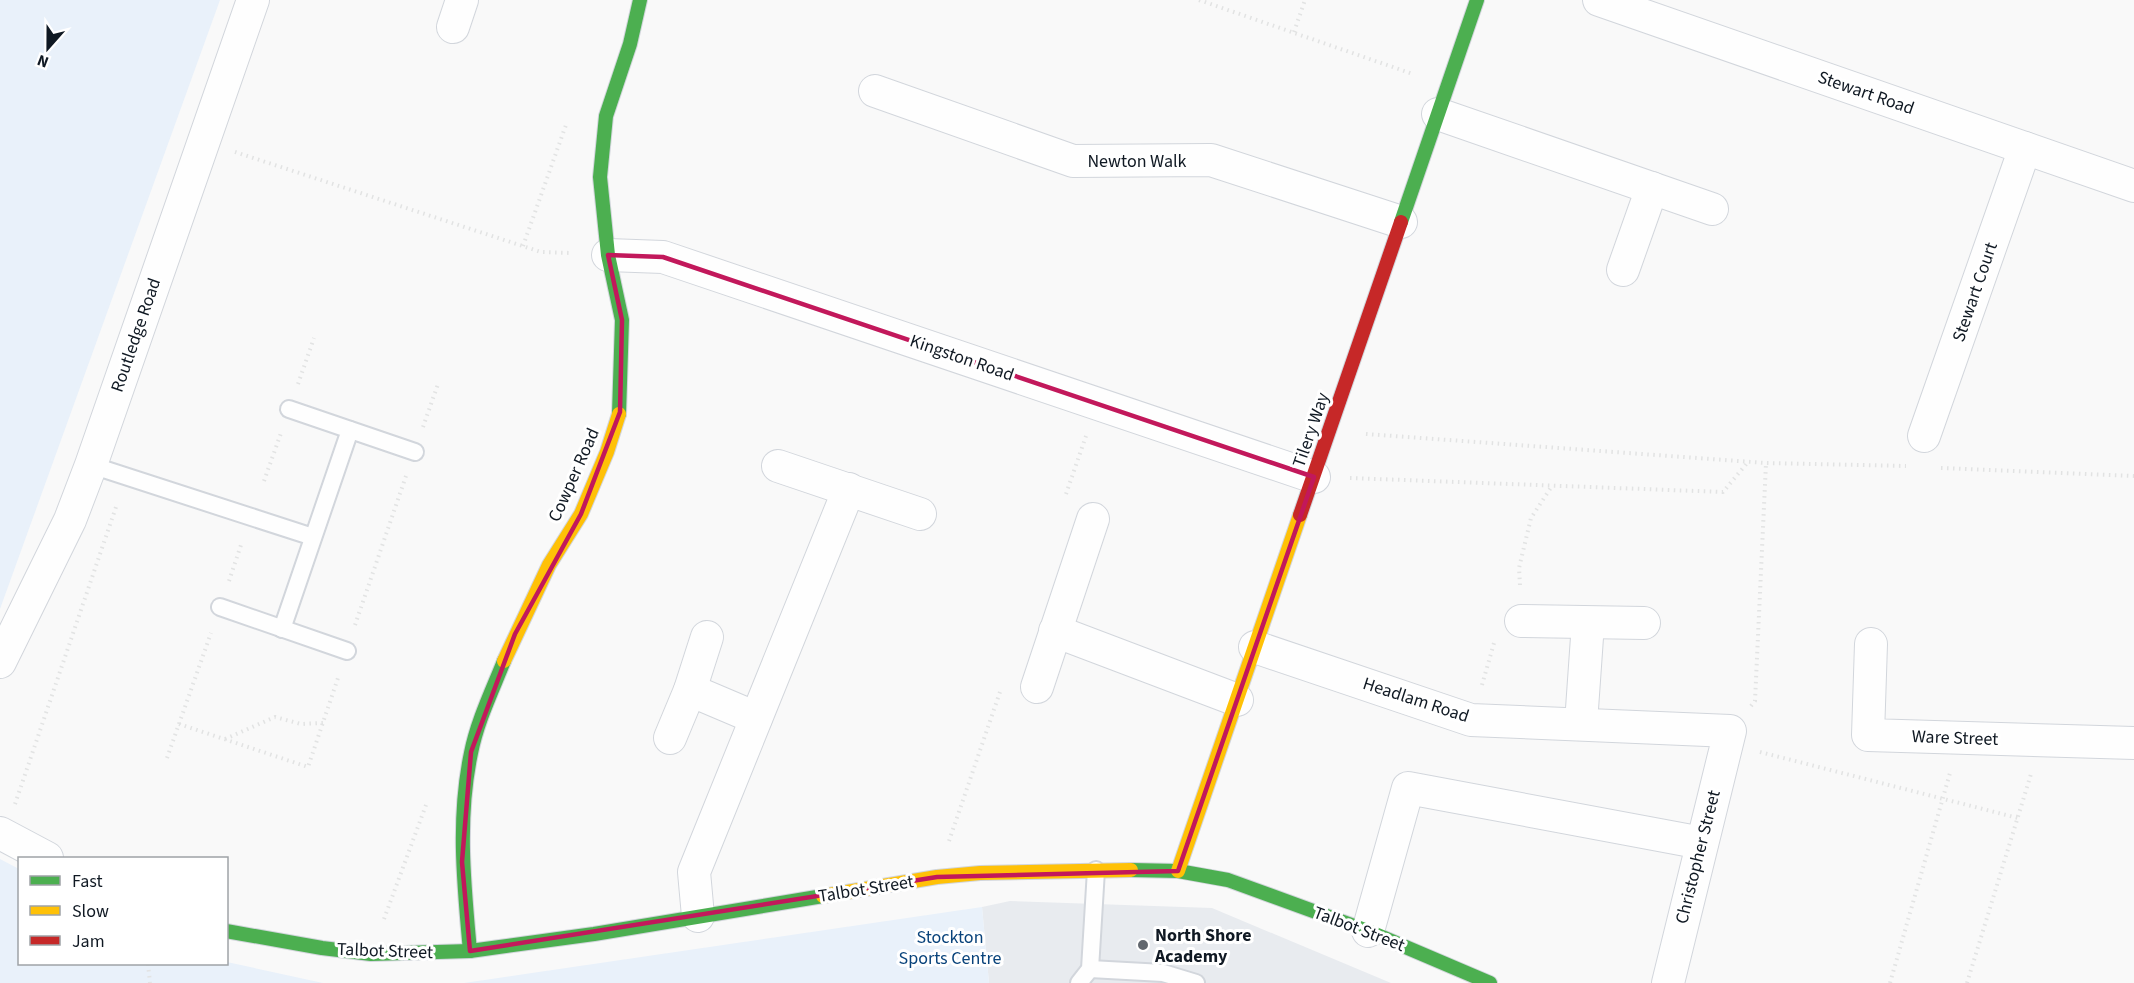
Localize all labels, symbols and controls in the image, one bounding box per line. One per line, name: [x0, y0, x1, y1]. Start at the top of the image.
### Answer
north arrow: [18, 18, 78, 78]
text: N: [34, 49, 52, 73]
street label: Stewart Road: [1814, 65, 1918, 121]
street label: Newton Walk: [1087, 149, 1187, 174]
street label: Stewart Court: [1946, 239, 2004, 345]
street label: Routledge Road: [105, 275, 167, 395]
street label: Kingston Road: [907, 328, 1017, 388]
street label: Tilery Way: [1287, 389, 1336, 471]
street label: Cowper Road: [542, 424, 606, 526]
street label: Headlam Road: [1360, 671, 1472, 729]
street label: Ware Street: [1911, 724, 1999, 752]
street label: Christopher Street: [1669, 787, 1727, 927]
legend: [18, 857, 228, 965]
text: Fast: [72, 869, 103, 894]
street label: Talbot Street: [817, 869, 915, 909]
text: Slow: [72, 899, 109, 924]
street label: Talbot Street: [1310, 900, 1408, 958]
place label: North Shore Academy: [1154, 923, 1251, 969]
park label: Stockton Sports Centre: [899, 925, 1001, 971]
text: Jam: [72, 929, 105, 954]
street label: Talbot Street: [336, 937, 434, 965]
marker: North Shore Academy: [1136, 938, 1150, 952]

